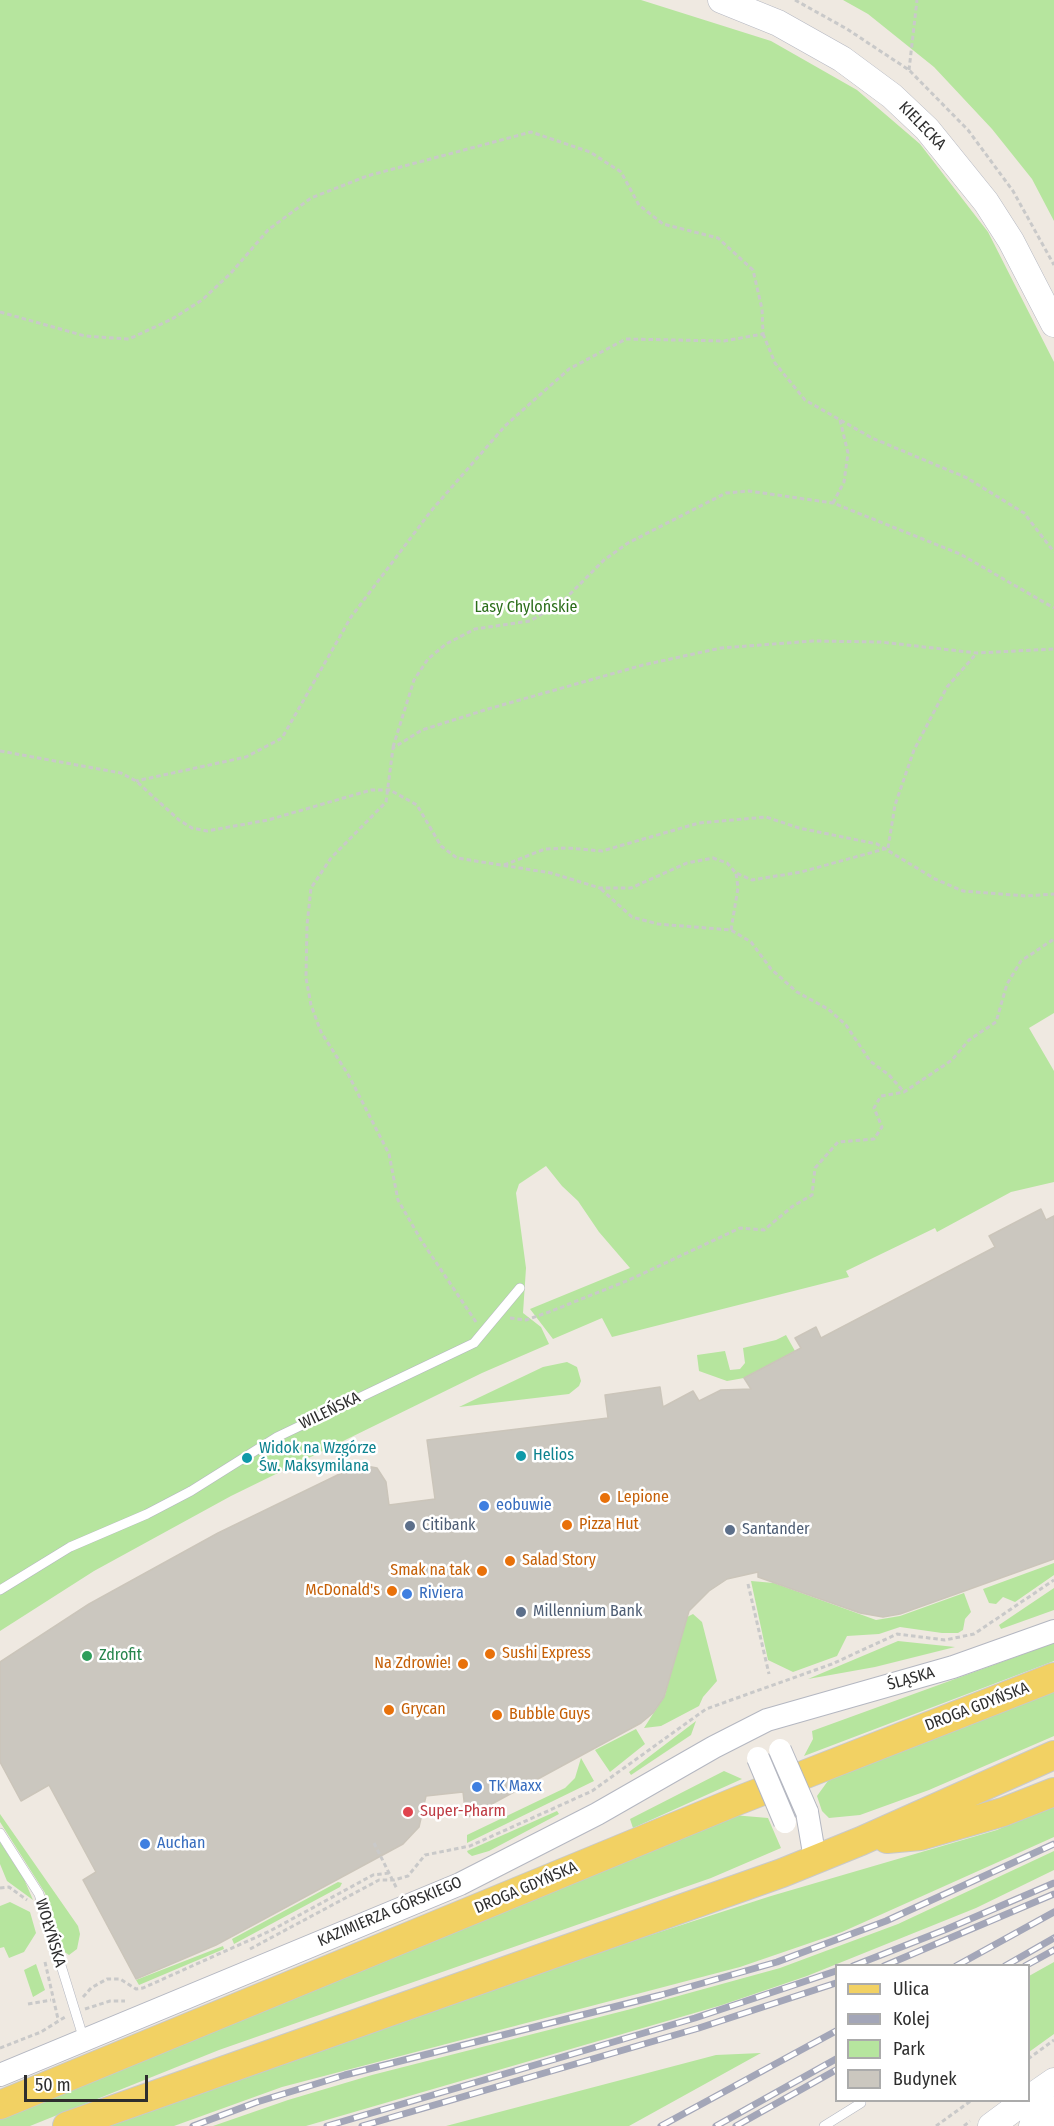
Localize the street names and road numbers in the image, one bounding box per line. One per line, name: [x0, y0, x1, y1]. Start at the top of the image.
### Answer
street label: KIELECKA: [894, 98, 950, 154]
street label: WILEŃSKA: [296, 1388, 364, 1434]
street label: ŚLĄSKA: [885, 1663, 937, 1695]
street label: DROGA GDYŃSKA: [922, 1678, 1032, 1736]
street label: DROGA GDYŃSKA: [472, 1858, 580, 1918]
street label: KAZIMIERZA GÓRSKIEGO: [315, 1873, 465, 1951]
street label: WOŁYŃSKA: [31, 1896, 69, 1970]

